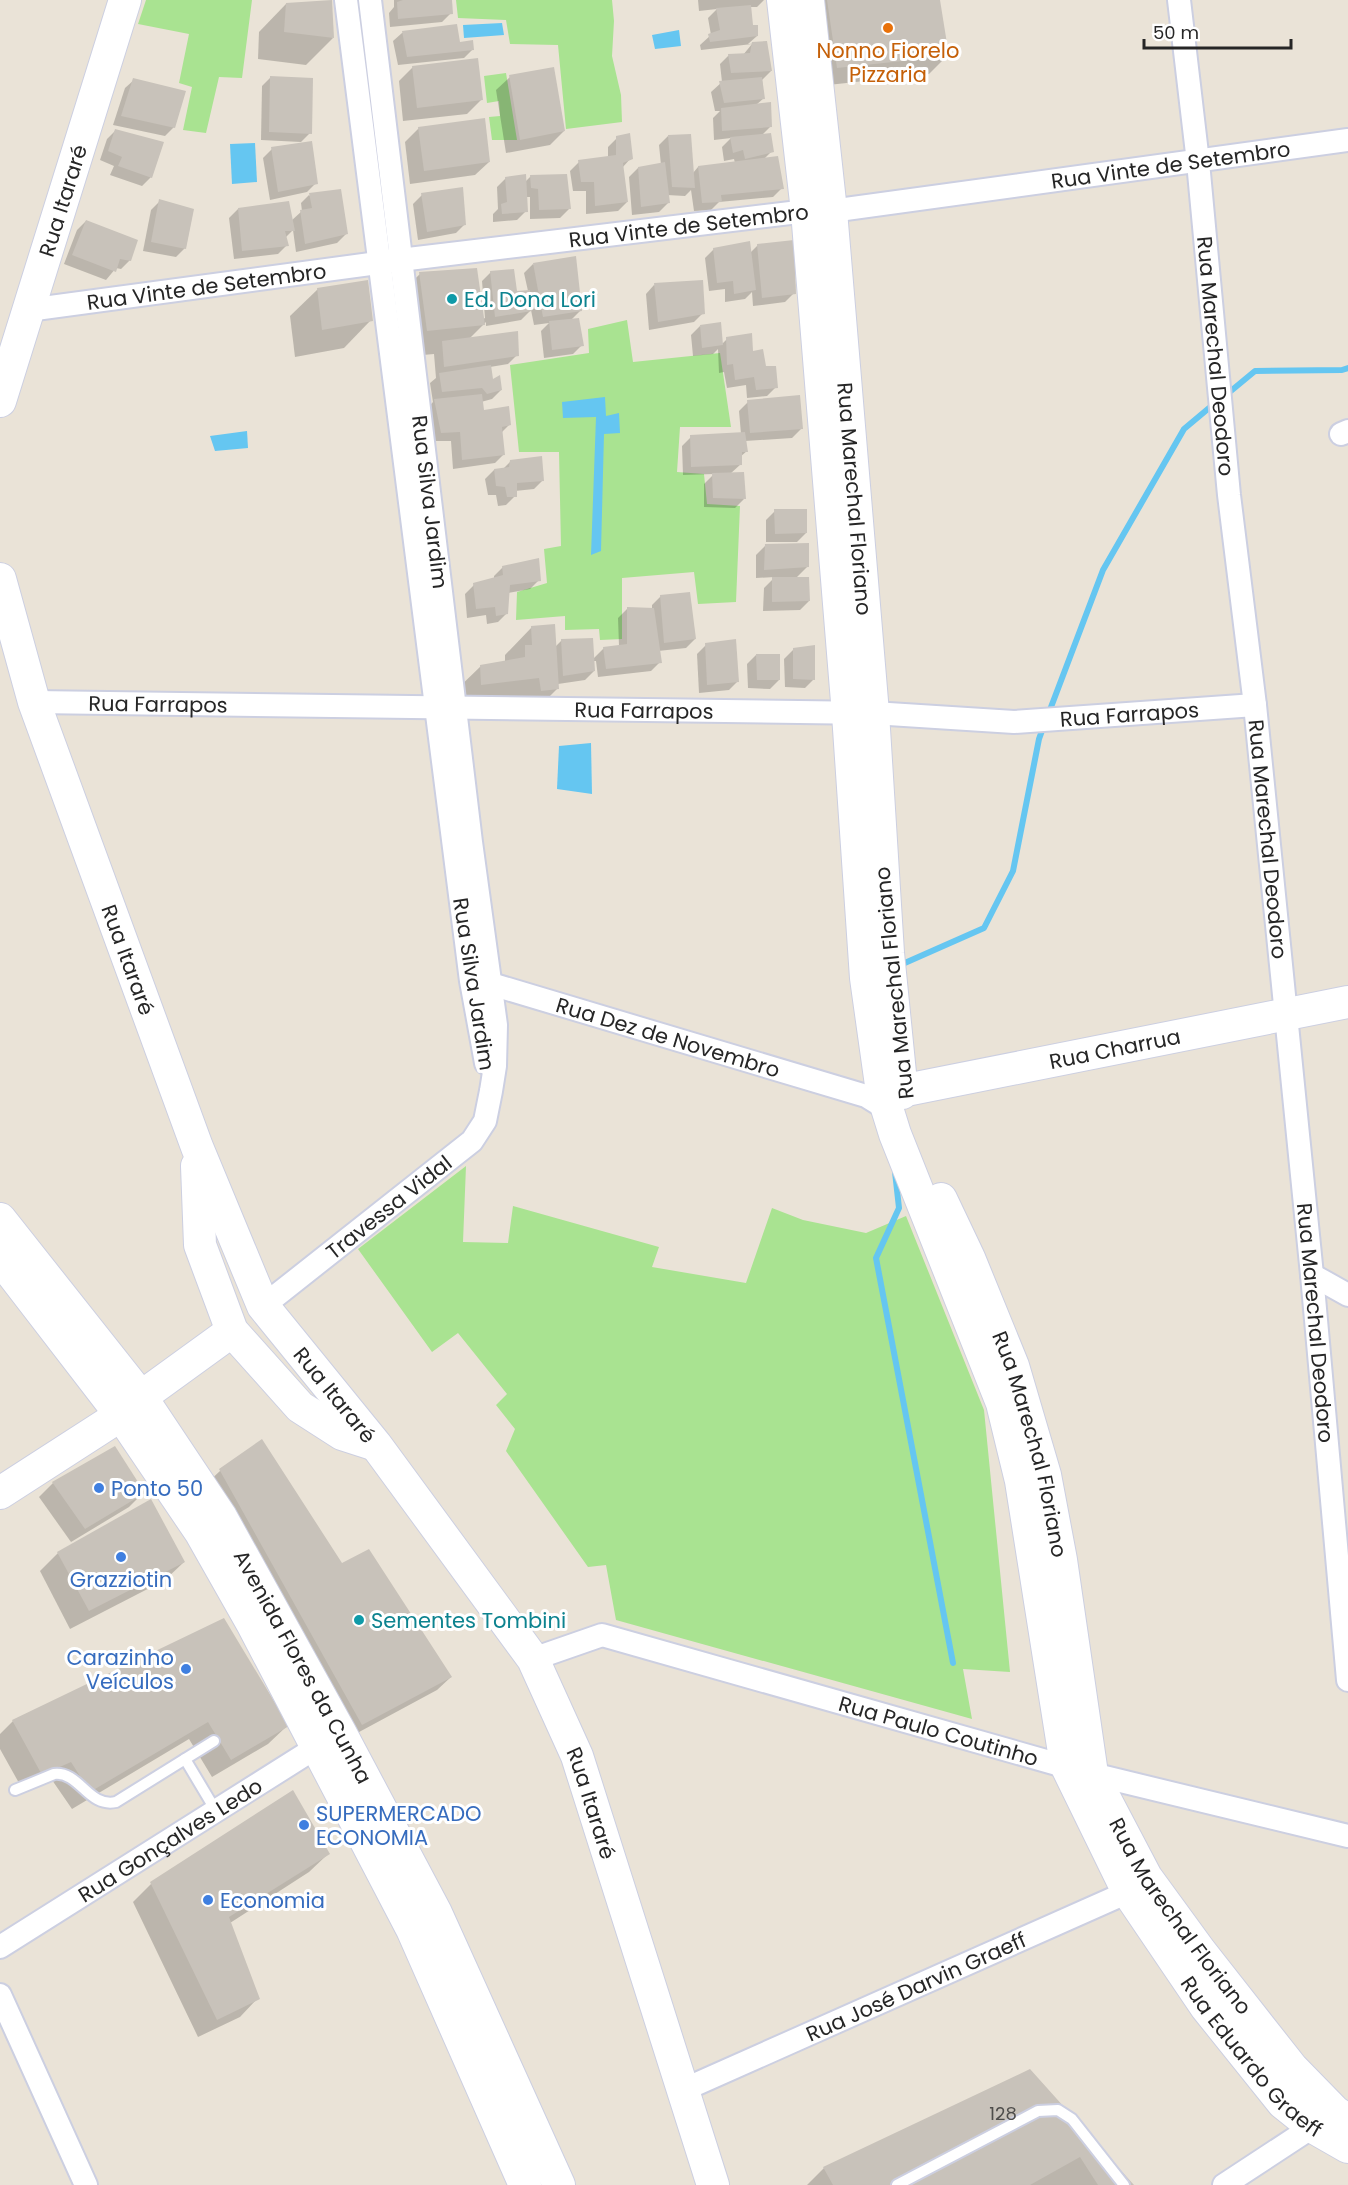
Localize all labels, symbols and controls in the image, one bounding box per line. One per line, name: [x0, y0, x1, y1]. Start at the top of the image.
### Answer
scale bar: [1144, 12, 1291, 50]
text: 50 m: [1153, 20, 1199, 45]
marker: Nonno Fiorelo Pizzaria: [881, 21, 895, 35]
place label: Nonno Fiorelo Pizzaria: [817, 36, 959, 89]
street label: Rua Vinte de Setembro: [1049, 134, 1292, 195]
street label: Rua Itararé: [31, 141, 94, 260]
street label: Rua Vinte de Setembro: [567, 196, 810, 254]
street label: Rua Marechal Deodoro: [1190, 235, 1242, 477]
street label: Rua Vinte de Setembro: [85, 256, 328, 316]
place label: Ed. Dona Lori: [464, 285, 596, 314]
marker: Ed. Dona Lori: [445, 292, 459, 306]
street label: Rua Marechal Floriano: [831, 381, 879, 616]
street label: Rua Silva Jardim: [405, 414, 455, 590]
street label: Rua Farrapos: [88, 688, 228, 719]
street label: Rua Farrapos: [1059, 694, 1200, 733]
street label: Rua Farrapos: [574, 695, 714, 725]
street label: Rua Marechal Deodoro: [1242, 718, 1295, 960]
street label: Rua Marechal Floriano: [867, 865, 921, 1101]
street label: Rua Silva Jardim: [446, 896, 502, 1072]
street label: Rua Itararé: [95, 900, 162, 1019]
street label: Rua Dez de Novembro: [553, 990, 783, 1084]
street label: Rua Charrua: [1047, 1021, 1183, 1076]
street label: Travessa Vidal: [320, 1148, 458, 1266]
street label: Rua Marechal Deodoro: [1290, 1202, 1341, 1444]
street label: Rua Marechal Floriano: [986, 1326, 1075, 1560]
street label: Rua Itararé: [287, 1341, 383, 1449]
place label: Ponto 50: [111, 1474, 203, 1503]
marker: Ponto 50: [92, 1481, 106, 1495]
street label: Avenida Flores da Cunha: [227, 1544, 379, 1789]
marker: Grazziotin: [114, 1550, 128, 1564]
place label: Grazziotin: [70, 1565, 172, 1594]
place label: Sementes Tombini: [371, 1606, 566, 1635]
marker: Sementes Tombini: [352, 1613, 366, 1627]
place label: Carazinho Veículos: [67, 1643, 174, 1696]
marker: Carazinho Veículos: [179, 1662, 193, 1676]
street label: Rua Paulo Coutinho: [835, 1688, 1042, 1773]
street label: Rua Itararé: [560, 1742, 623, 1863]
street label: Rua Gonçalves Ledo: [72, 1771, 268, 1909]
place label: SUPERMERCADO ECONOMIA: [316, 1799, 482, 1852]
street label: Rua Marechal Floriano: [1103, 1812, 1259, 2020]
marker: SUPERMERCADO ECONOMIA: [297, 1818, 311, 1832]
place label: Economia: [220, 1886, 325, 1915]
marker: Economia: [201, 1893, 215, 1907]
street label: Rua José Darvin Graeff: [801, 1925, 1031, 2048]
street label: Rua Eduardo Graeff: [1174, 1970, 1328, 2144]
house number: 128: [989, 2101, 1017, 2126]

